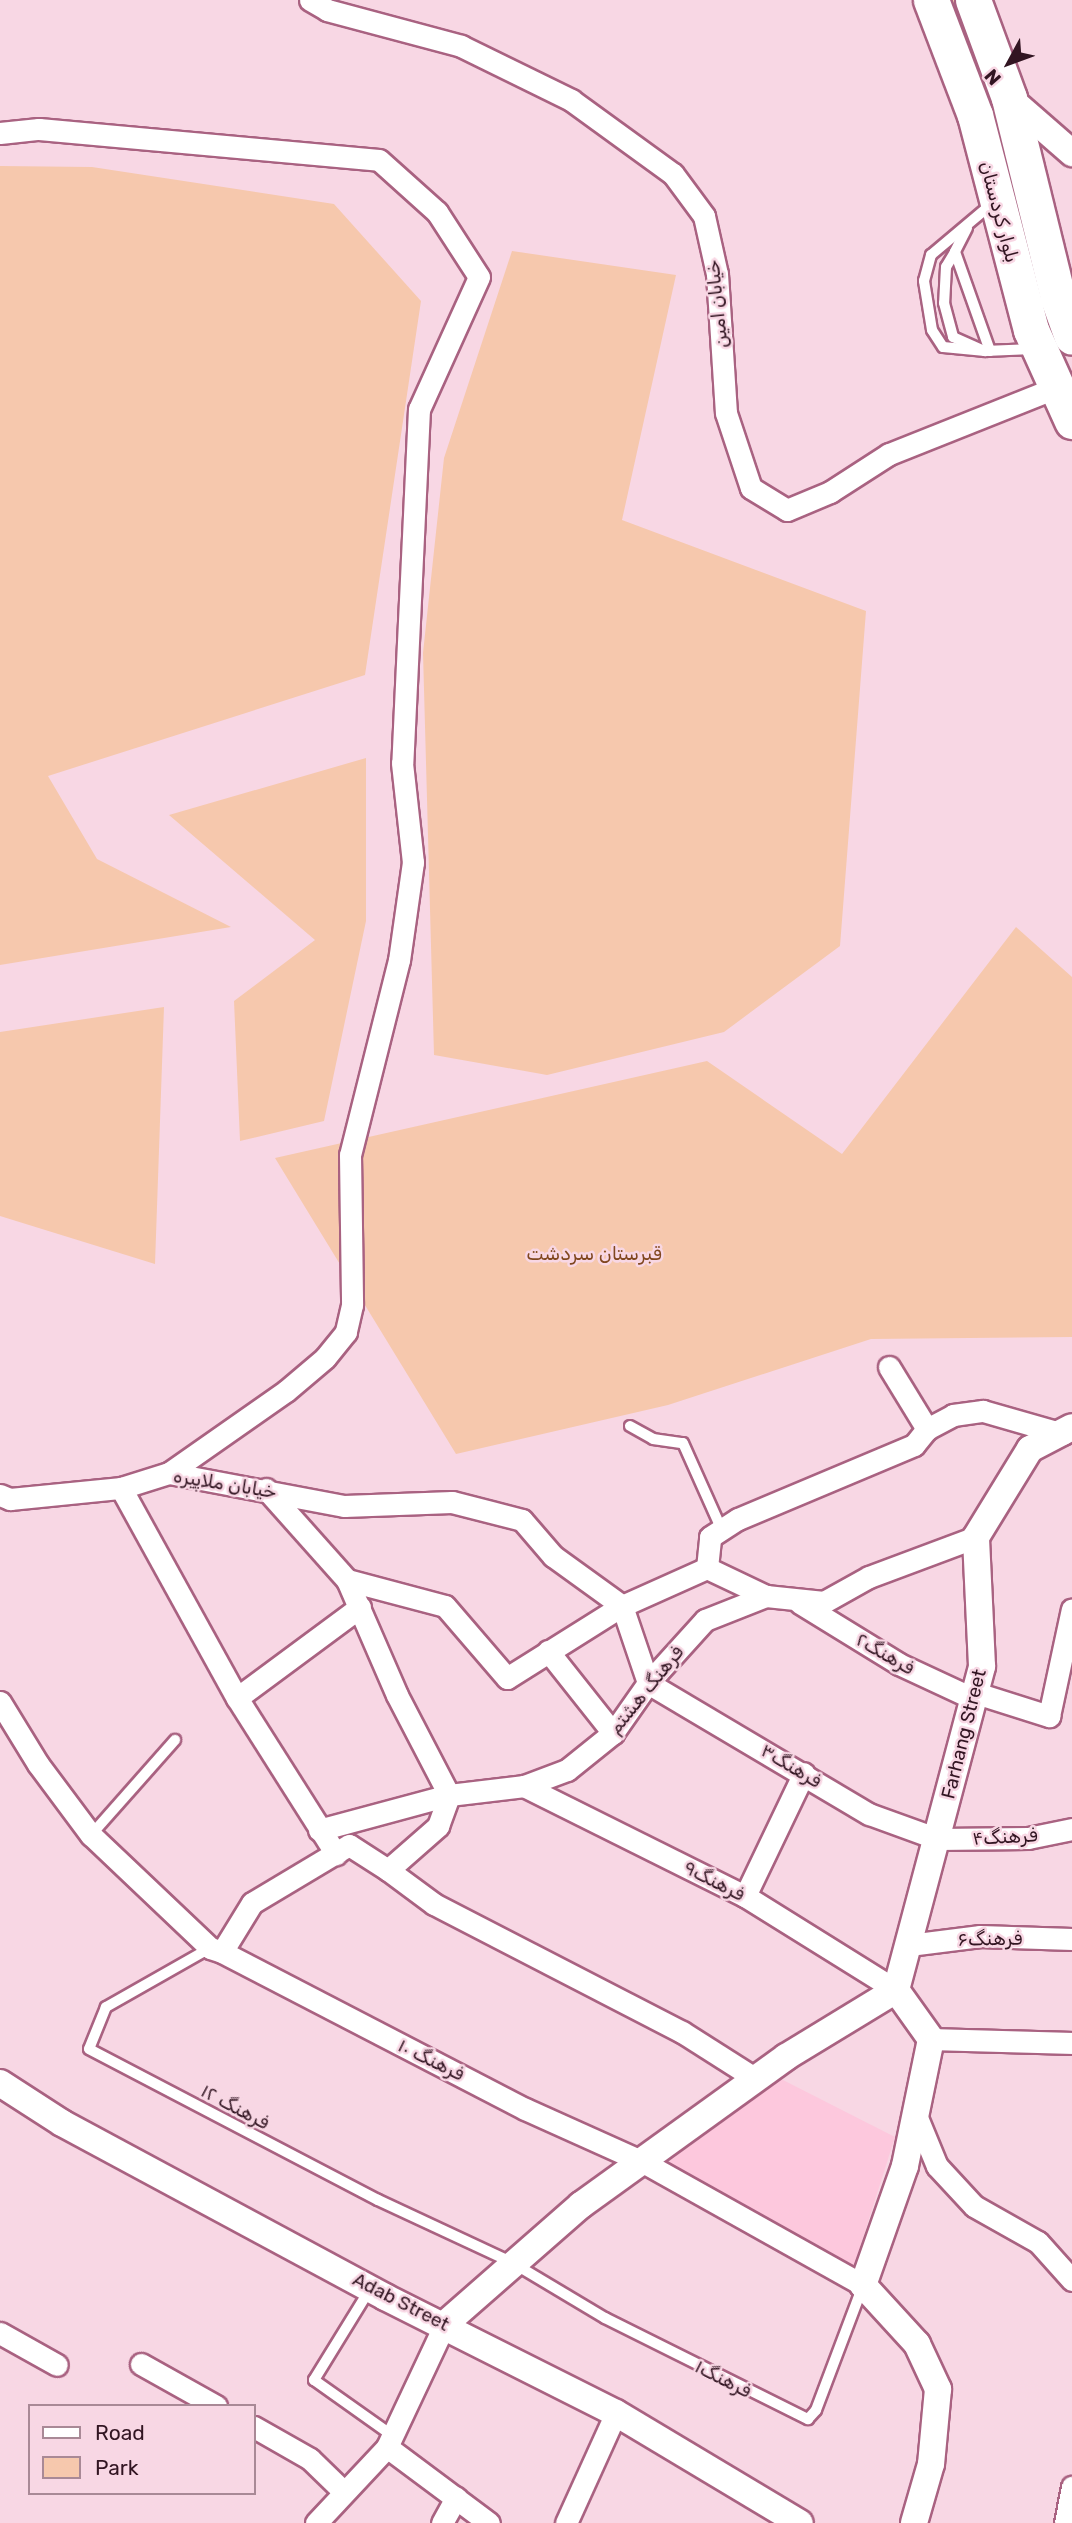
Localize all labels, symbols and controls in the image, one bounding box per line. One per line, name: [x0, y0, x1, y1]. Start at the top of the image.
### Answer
north arrow: [974, 28, 1044, 98]
text: N: [980, 64, 1006, 90]
street label: بلوار کردستان: [975, 159, 1023, 265]
street label: خیابان امین: [701, 259, 733, 349]
park label: قبرستان سردشت: [526, 1243, 662, 1265]
street label: خیابان ملاپیره: [172, 1465, 278, 1503]
street label: فرهنگ۲: [852, 1628, 918, 1680]
street label: فرهنگ هشتم: [604, 1641, 688, 1739]
street label: Farhang Street: [937, 1667, 991, 1801]
street label: فرهنگ۳: [757, 1739, 825, 1793]
street label: فرهنگ۴: [972, 1824, 1038, 1850]
street label: فرهنگ۹: [680, 1856, 748, 1906]
street label: فرهنگ۶: [958, 1927, 1022, 1951]
street label: فرهنگ ۱۰: [394, 2034, 468, 2086]
street label: فرهنگ ۱۲: [197, 2080, 273, 2134]
street label: Adab Street: [349, 2268, 453, 2336]
street label: فرهنگ۱: [691, 2355, 755, 2403]
legend: [28, 2404, 256, 2495]
text: Road: [95, 2420, 145, 2445]
text: Park: [95, 2455, 139, 2480]

